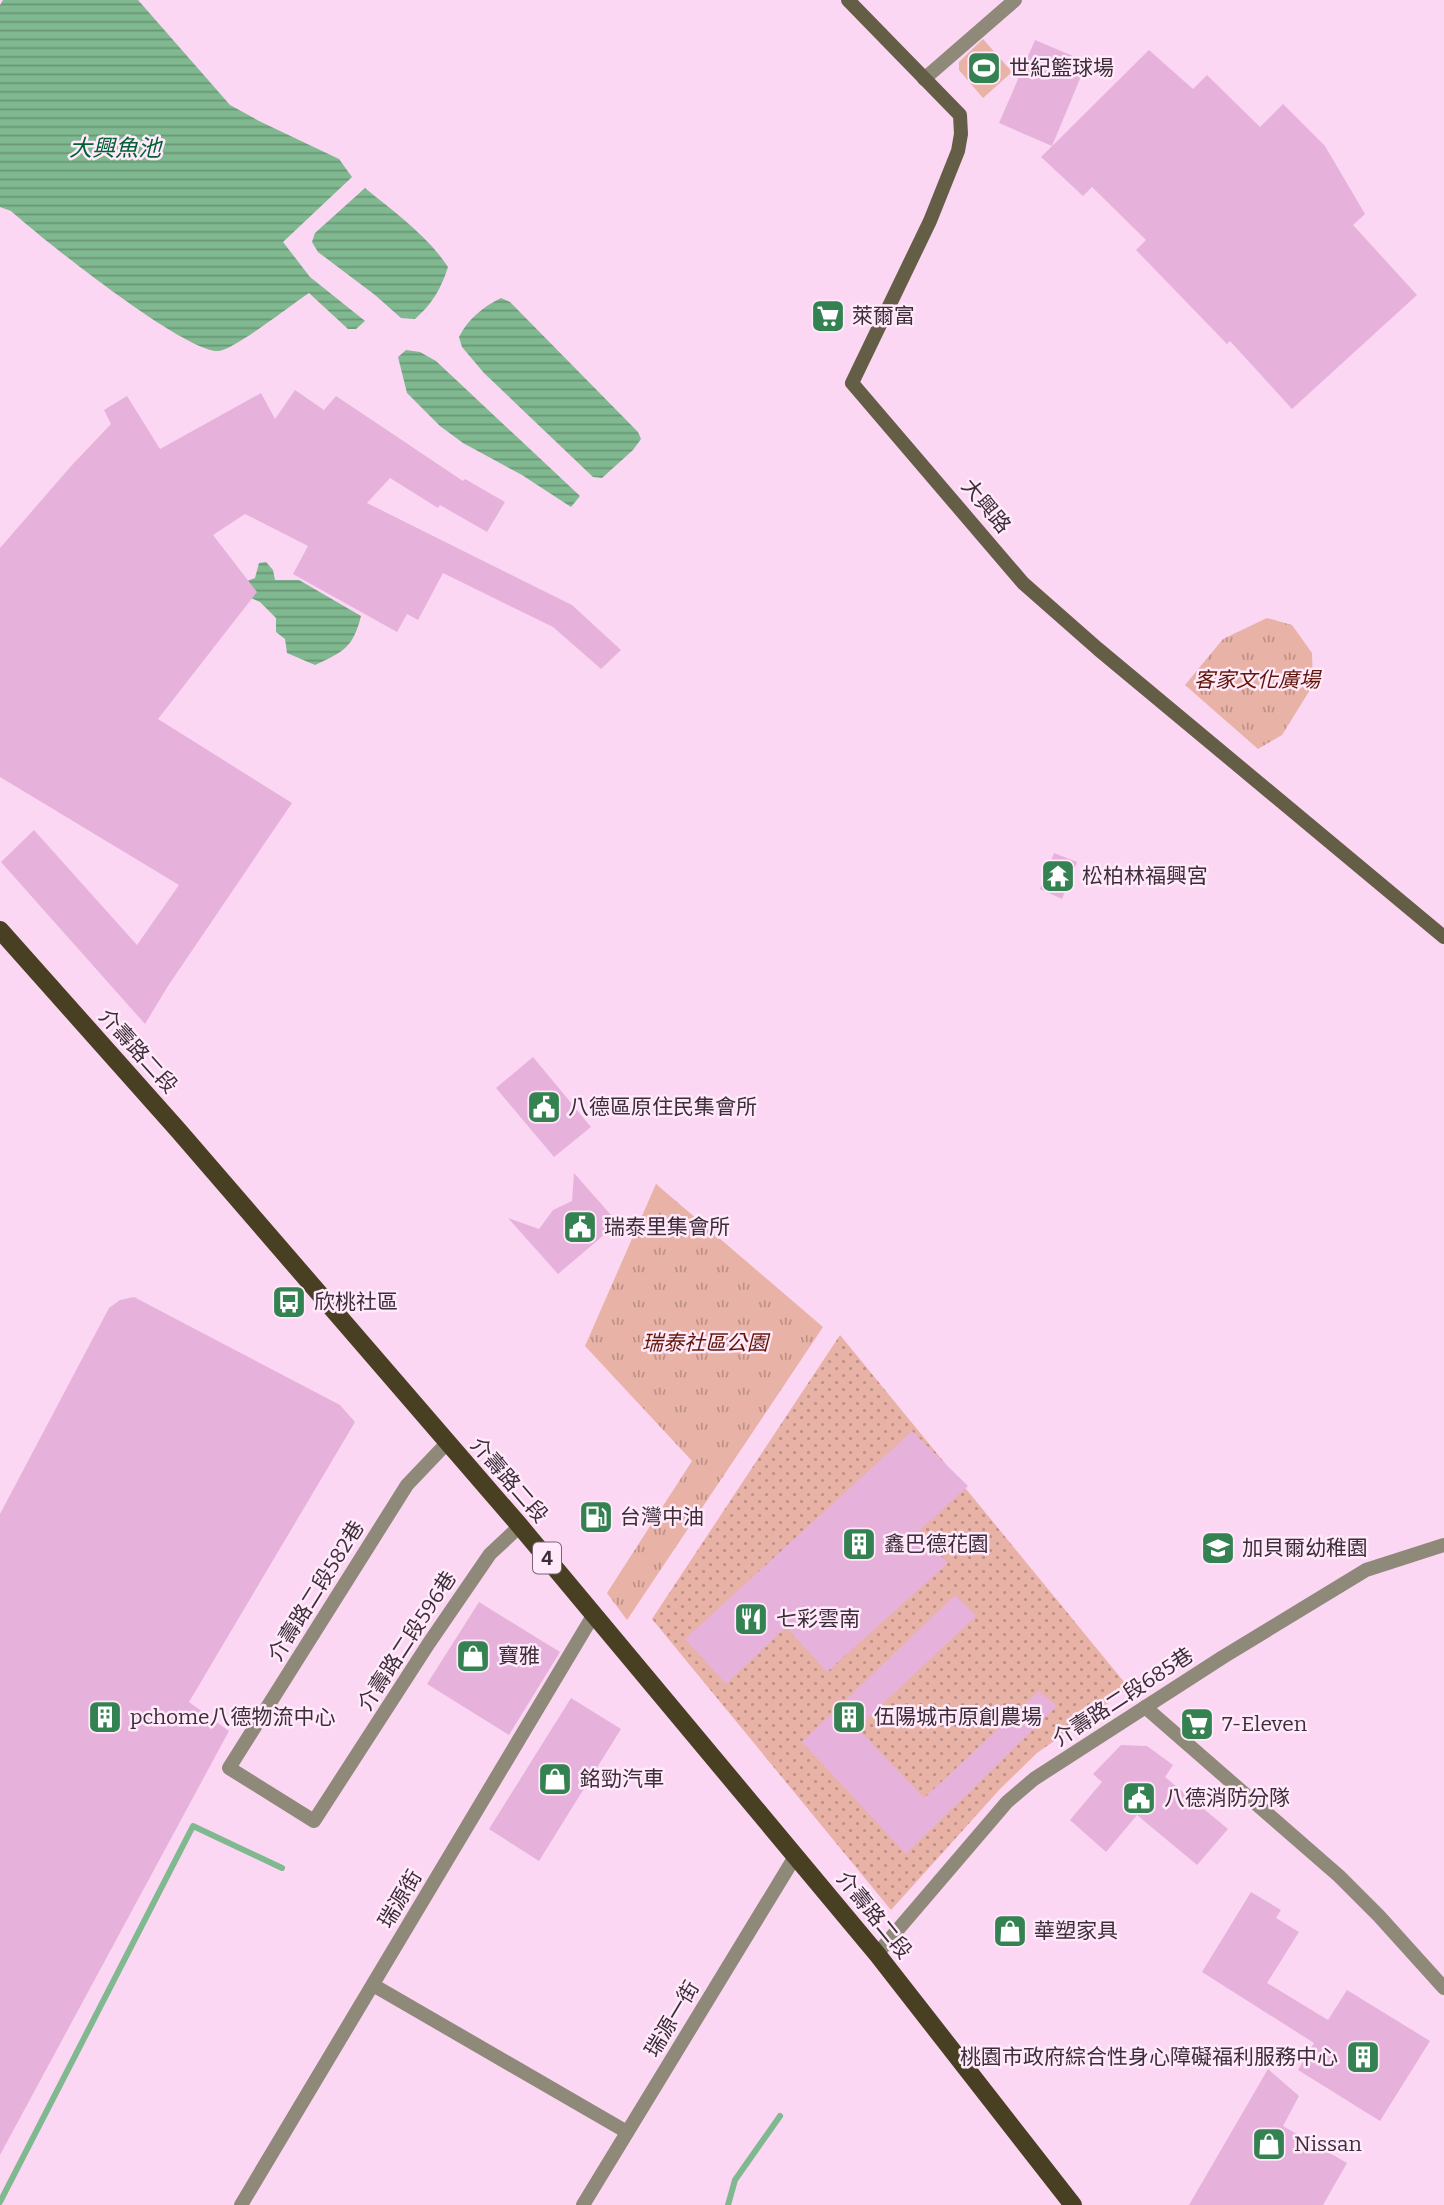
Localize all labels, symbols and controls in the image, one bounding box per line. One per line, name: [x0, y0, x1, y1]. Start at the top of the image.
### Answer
sports icon: 世紀籃球場: [965, 49, 1003, 87]
place label: 世紀籃球場: [1009, 55, 1114, 81]
water label: 大興魚池: [69, 134, 163, 162]
supermarket icon: 萊爾富: [809, 297, 847, 335]
place label: 萊爾富: [852, 303, 915, 329]
street label: 大興路: [956, 474, 1016, 538]
park label: 客家文化廣場: [1194, 667, 1322, 693]
temple icon: 松柏林福興宮: [1039, 857, 1077, 895]
place label: 松柏林福興宮: [1082, 863, 1208, 889]
street label: 介壽路二段: [93, 1003, 183, 1099]
public building icon: 八德區原住民集會所: [525, 1088, 563, 1126]
place label: 八德區原住民集會所: [568, 1094, 757, 1120]
public building icon: 瑞泰里集會所: [561, 1208, 599, 1246]
place label: 瑞泰里集會所: [604, 1214, 730, 1240]
bus stop icon: 欣桃社區: [270, 1283, 308, 1321]
place label: 欣桃社區: [314, 1289, 398, 1315]
park label: 瑞泰社區公園: [642, 1330, 771, 1356]
street label: 介壽路二段: [465, 1432, 553, 1528]
fuel station icon: 台灣中油: [577, 1498, 615, 1536]
place label: 台灣中油: [620, 1504, 704, 1530]
street label: 介壽路二段582巷: [262, 1516, 370, 1666]
building icon: 鑫巴德花園: [840, 1525, 878, 1563]
school or university icon: 加貝爾幼稚園: [1199, 1529, 1237, 1567]
place label: 鑫巴德花園: [884, 1531, 989, 1557]
place label: 加貝爾幼稚園: [1242, 1535, 1368, 1561]
road number: 4: [533, 1542, 561, 1574]
street label: 介壽路二段596巷: [352, 1566, 462, 1716]
restaurant icon: 七彩雲南: [732, 1600, 770, 1638]
place label: 七彩雲南: [776, 1606, 860, 1632]
shop icon: 寶雅: [454, 1637, 492, 1675]
street label: 介壽路二段685巷: [1048, 1642, 1198, 1752]
place label: 寶雅: [498, 1643, 540, 1669]
building icon: pchome八德物流中心: [86, 1698, 124, 1736]
building icon: 伍陽城市原創農場: [830, 1698, 868, 1736]
place label: pchome八德物流中心: [130, 1704, 336, 1730]
place label: 伍陽城市原創農場: [874, 1704, 1042, 1730]
supermarket icon: 7-Eleven: [1178, 1705, 1216, 1743]
place label: 7-Eleven: [1222, 1711, 1307, 1737]
shop icon: 銘勁汽車: [536, 1760, 574, 1798]
place label: 銘勁汽車: [580, 1766, 664, 1792]
public building icon: 八德消防分隊: [1120, 1779, 1158, 1817]
place label: 八德消防分隊: [1164, 1785, 1290, 1811]
street label: 瑞源街: [373, 1865, 427, 1933]
street label: 介壽路二段: [831, 1866, 917, 1964]
shop icon: 華塑家具: [991, 1912, 1029, 1950]
place label: 華塑家具: [1034, 1918, 1118, 1944]
street label: 瑞源一街: [639, 1976, 705, 2062]
building icon: 桃園市政府綜合性身心障礙福利服務中心: [1344, 2038, 1382, 2076]
place label: 桃園市政府綜合性身心障礙福利服務中心: [960, 2044, 1338, 2070]
shop icon: Nissan: [1250, 2125, 1288, 2163]
place label: Nissan: [1294, 2131, 1362, 2157]

